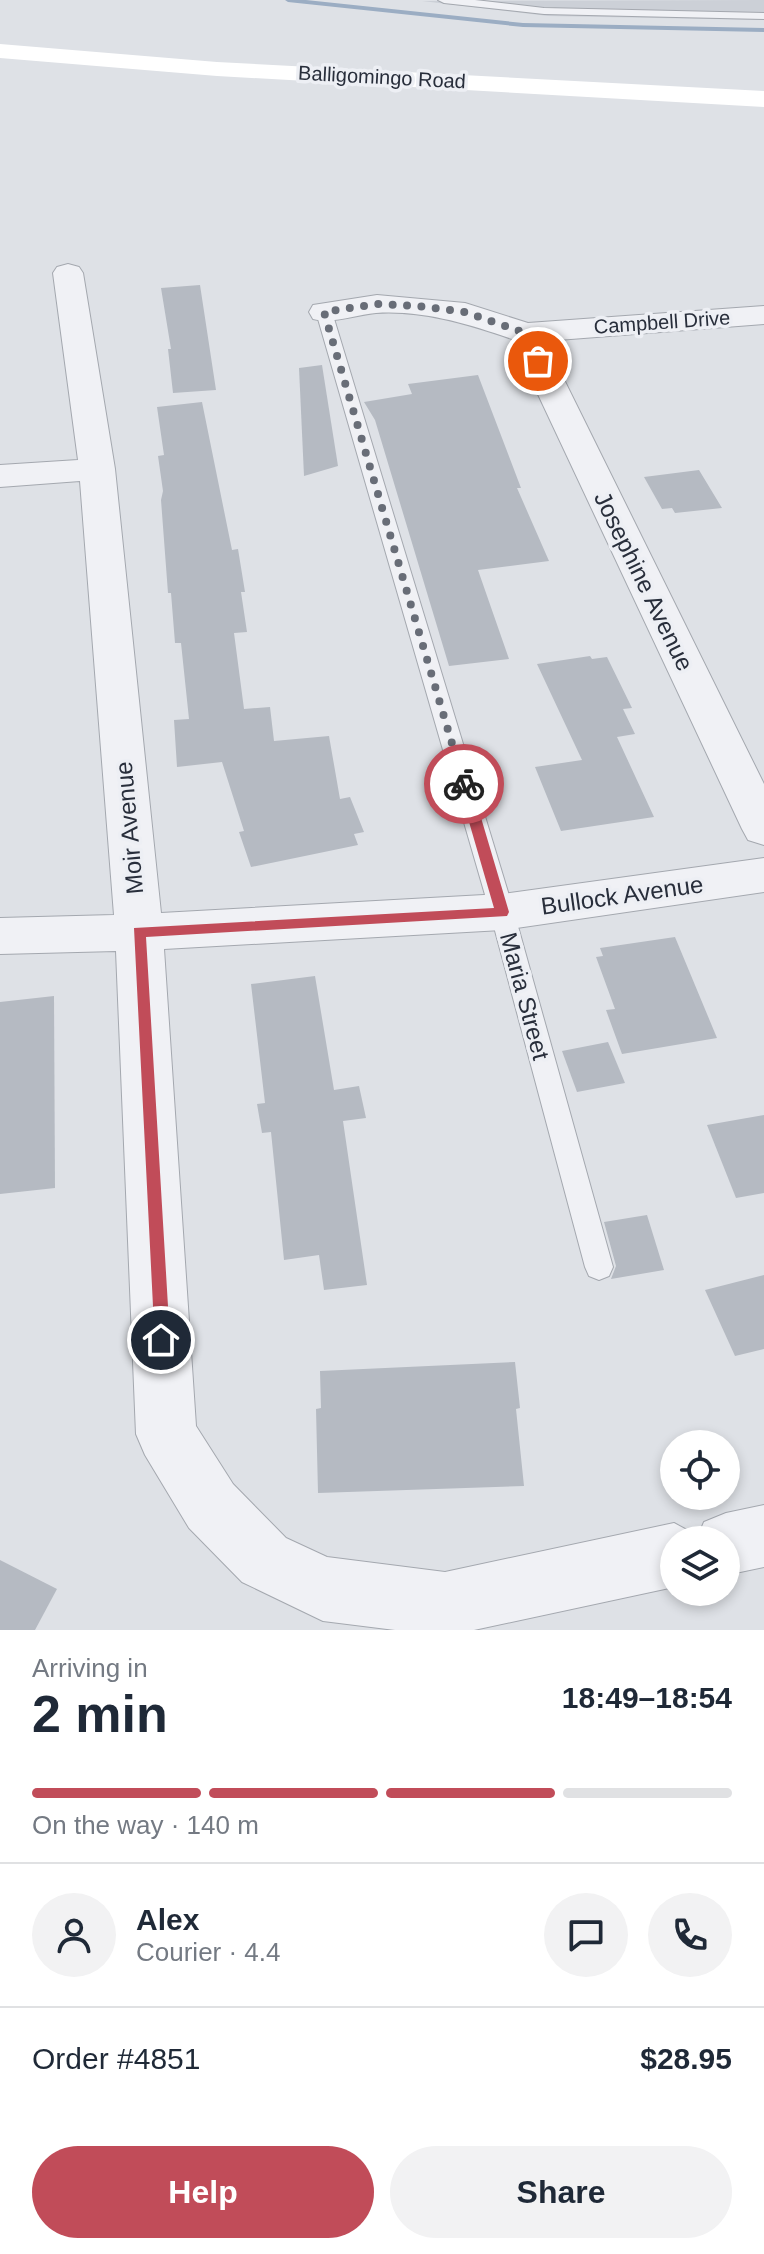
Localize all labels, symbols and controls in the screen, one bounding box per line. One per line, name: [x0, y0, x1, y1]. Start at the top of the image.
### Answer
street label: Balligomingo Road: [298, 62, 466, 92]
street label: Campbell Drive: [593, 306, 731, 338]
pin: [504, 327, 572, 395]
icon: bag: [516, 339, 560, 383]
street label: Josephine Avenue: [589, 487, 699, 675]
courier: [424, 744, 504, 824]
street label: Moir Avenue: [110, 761, 148, 895]
icon: bike: [442, 762, 486, 806]
street label: Bullock Avenue: [539, 870, 705, 920]
street label: Maria Street: [495, 929, 555, 1063]
pin: [127, 1306, 195, 1374]
icon: home: [139, 1318, 183, 1362]
map controls: [660, 1430, 740, 1606]
button: locate: [660, 1430, 740, 1510]
button: layers: [660, 1526, 740, 1606]
text: Arriving in: [32, 1653, 148, 1683]
text: 18:49–18:54: [562, 1681, 732, 1714]
text: 2 min: [32, 1685, 168, 1743]
text: On the way · 140 m: [32, 1810, 259, 1840]
button: person: [32, 1893, 116, 1977]
button: chat: [544, 1893, 628, 1977]
button: phone: [648, 1893, 732, 1977]
text: Alex: [136, 1903, 199, 1936]
text: Courier · 4.4: [136, 1937, 281, 1967]
text: Order #4851: [32, 2042, 200, 2075]
text: $28.95: [640, 2042, 732, 2075]
button: Help: [32, 2146, 374, 2238]
button: Share: [390, 2146, 732, 2238]

